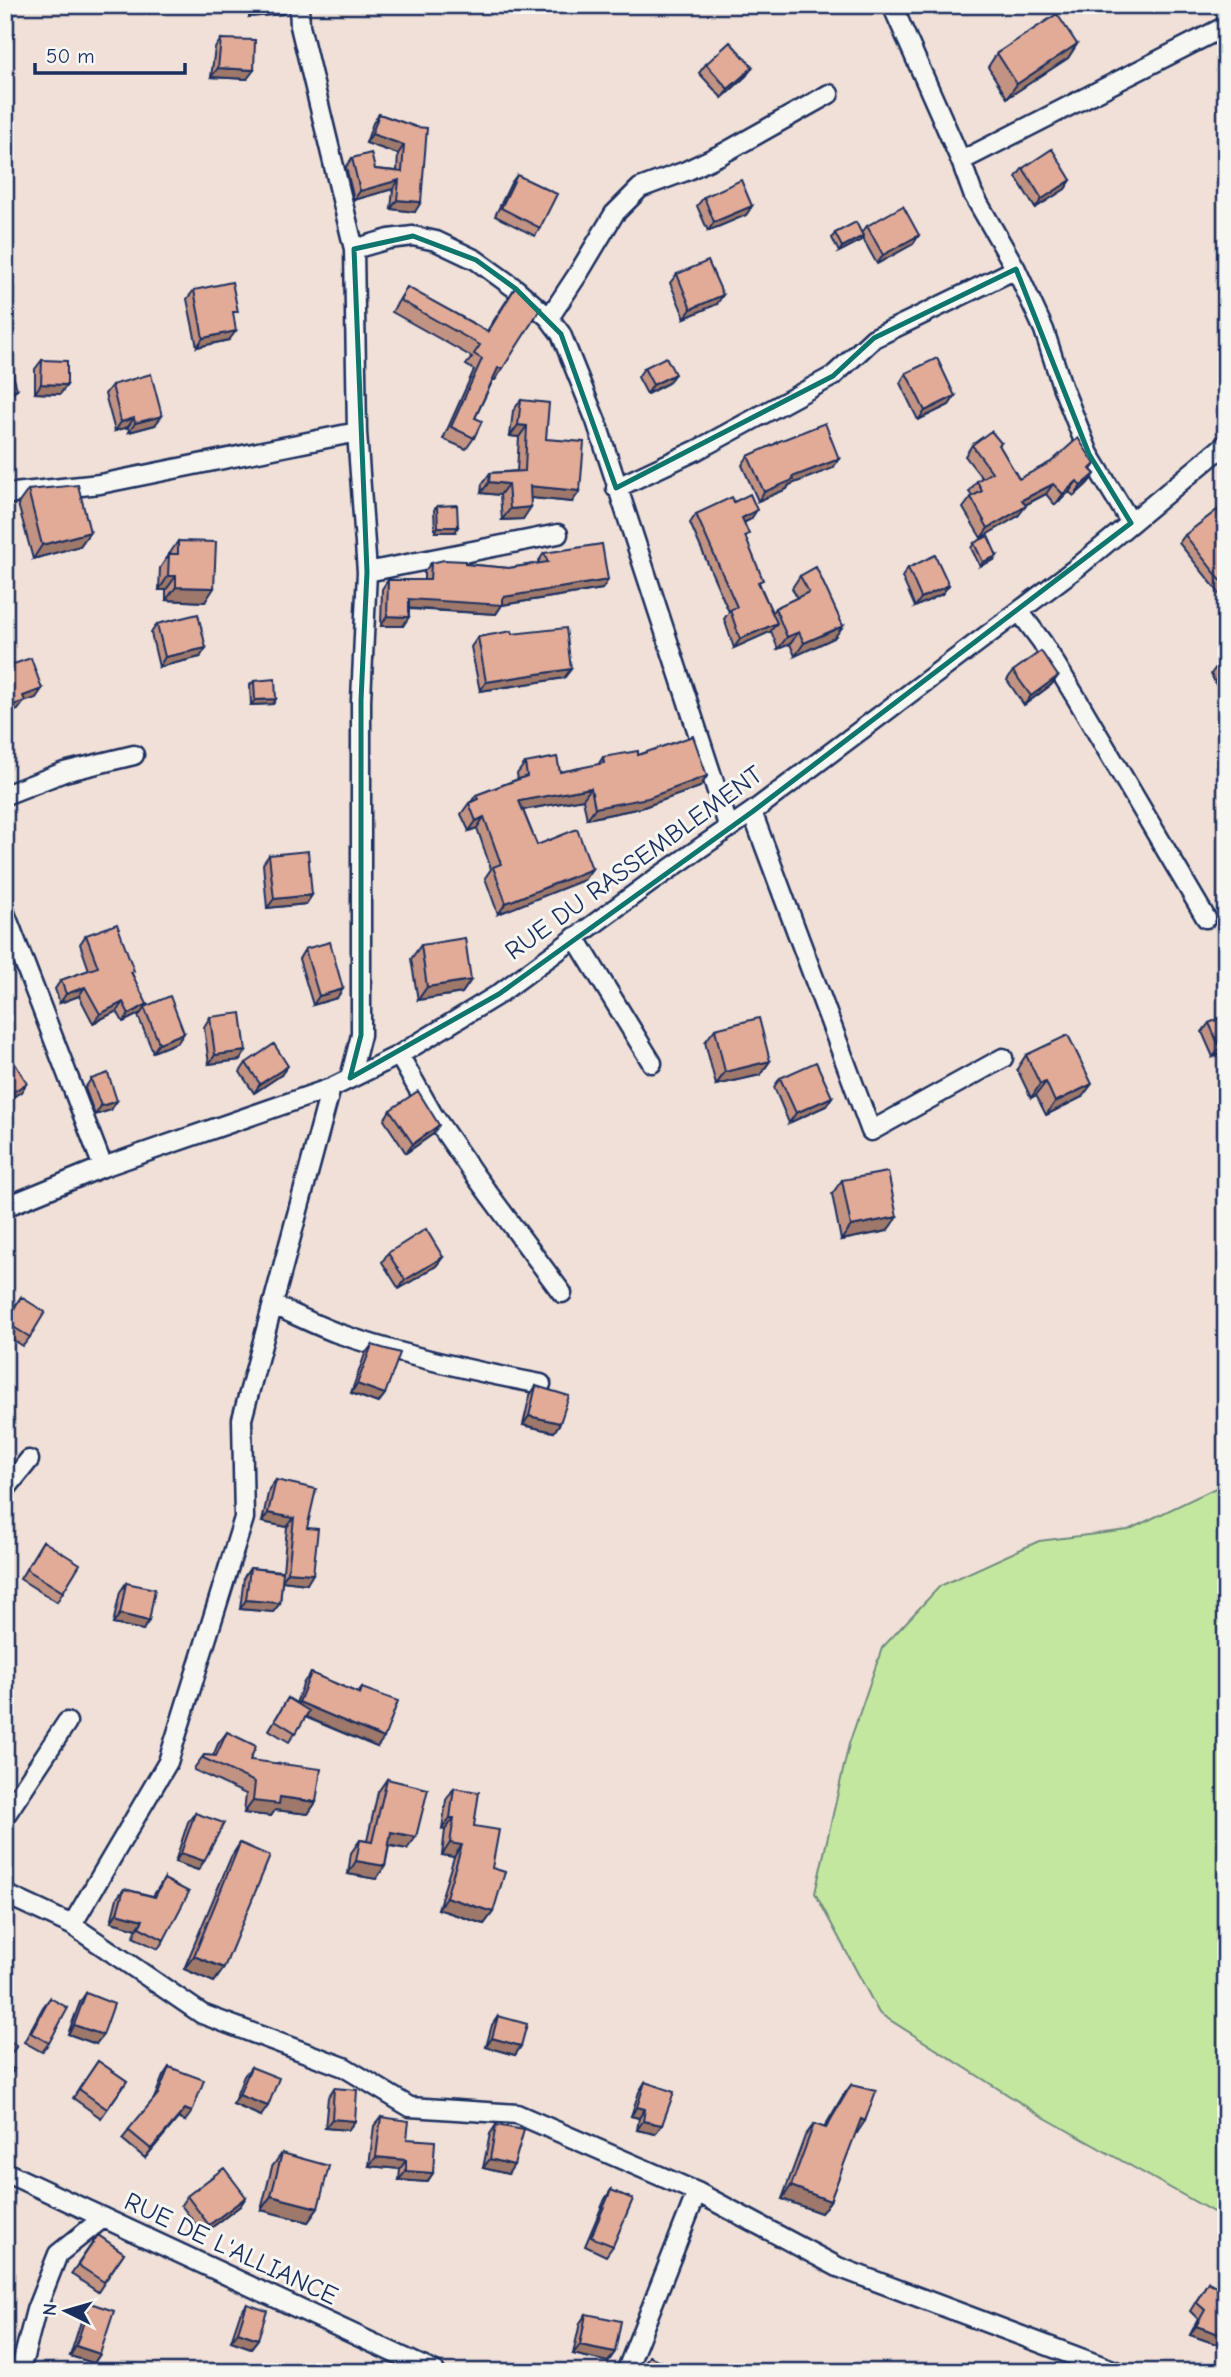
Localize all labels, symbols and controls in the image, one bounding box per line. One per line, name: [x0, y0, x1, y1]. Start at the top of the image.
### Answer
scale bar: [35, 32, 186, 76]
text: 50 m: [46, 44, 95, 68]
street label: RUE DU RASSEMBLEMENT: [500, 759, 769, 966]
street label: RUE DE L'ALLIANCE: [120, 2186, 342, 2312]
north arrow: [32, 2276, 102, 2346]
text: N: [39, 2302, 62, 2317]

